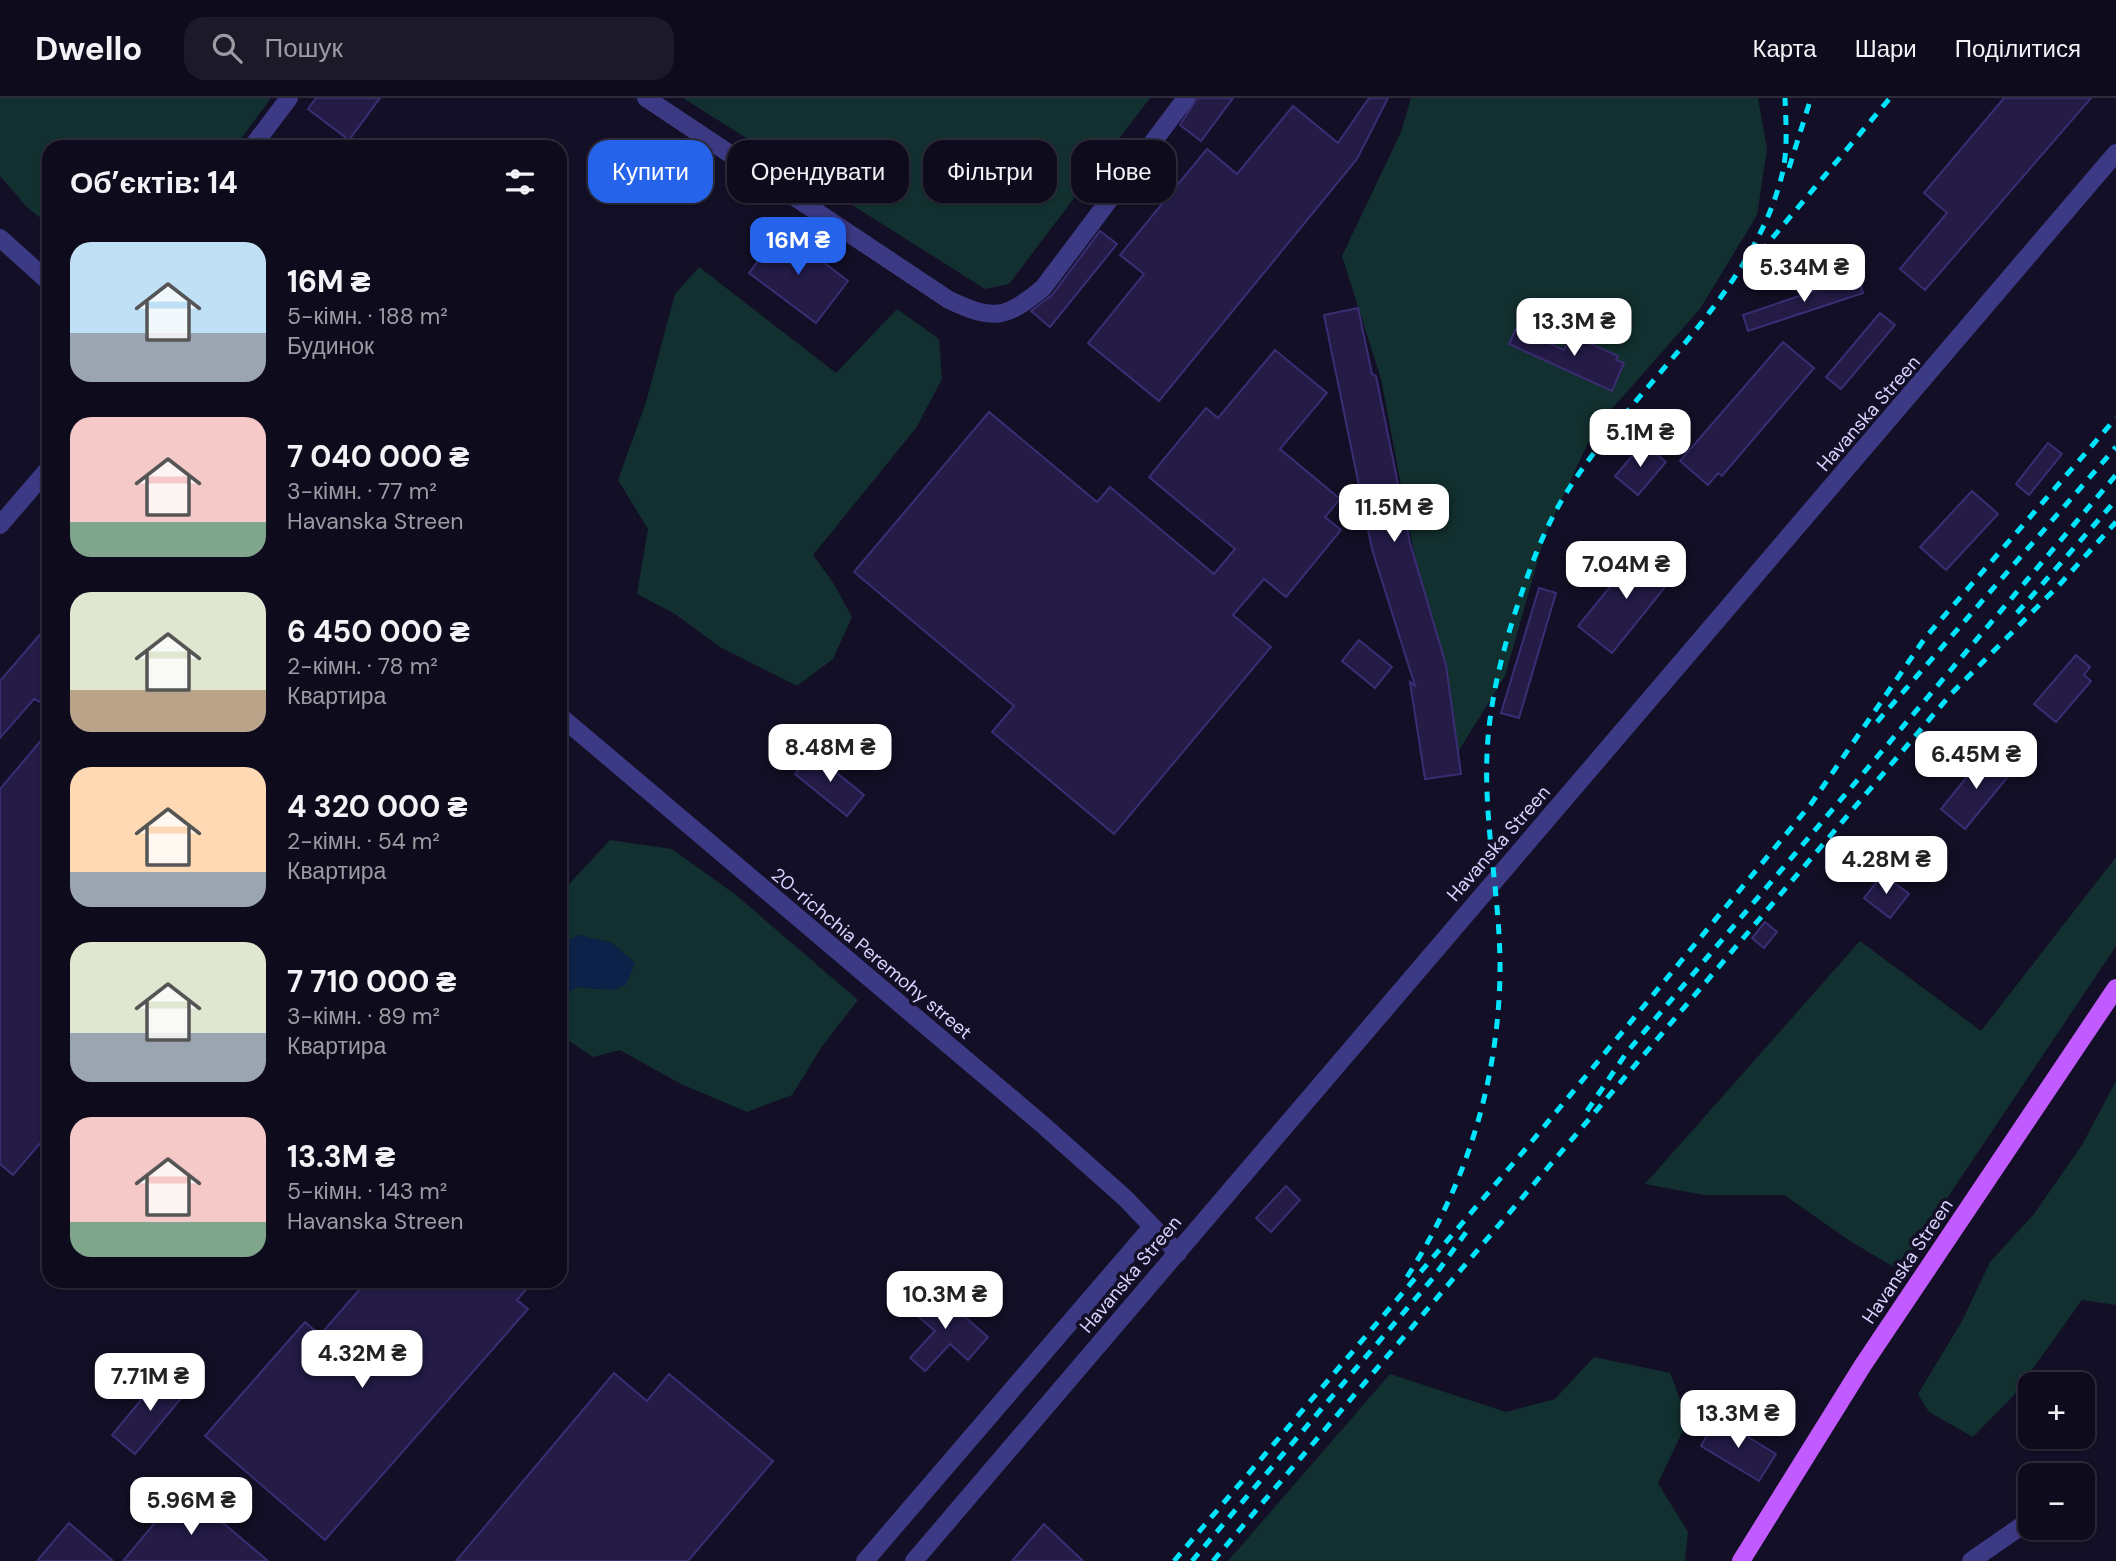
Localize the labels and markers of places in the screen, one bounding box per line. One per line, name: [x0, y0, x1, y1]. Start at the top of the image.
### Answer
pin: 16M ₴: [749, 218, 847, 277]
pin: 5.34M ₴: [1739, 244, 1869, 304]
pin: 13.3M ₴: [1509, 299, 1639, 358]
pin: 5.1M ₴: [1583, 410, 1697, 469]
pin: 11.5M ₴: [1329, 484, 1459, 544]
pin: 7.04M ₴: [1561, 542, 1691, 601]
pin: 8.48M ₴: [765, 724, 895, 784]
pin: 6.45M ₴: [1911, 732, 2041, 791]
pin: 4.28M ₴: [1821, 836, 1951, 896]
pin: 10.3M ₴: [880, 1272, 1010, 1331]
pin: 4.32M ₴: [297, 1330, 427, 1390]
pin: 7.71M ₴: [85, 1354, 215, 1413]
pin: 13.3M ₴: [1673, 1390, 1803, 1450]
pin: 5.96M ₴: [126, 1478, 256, 1537]

